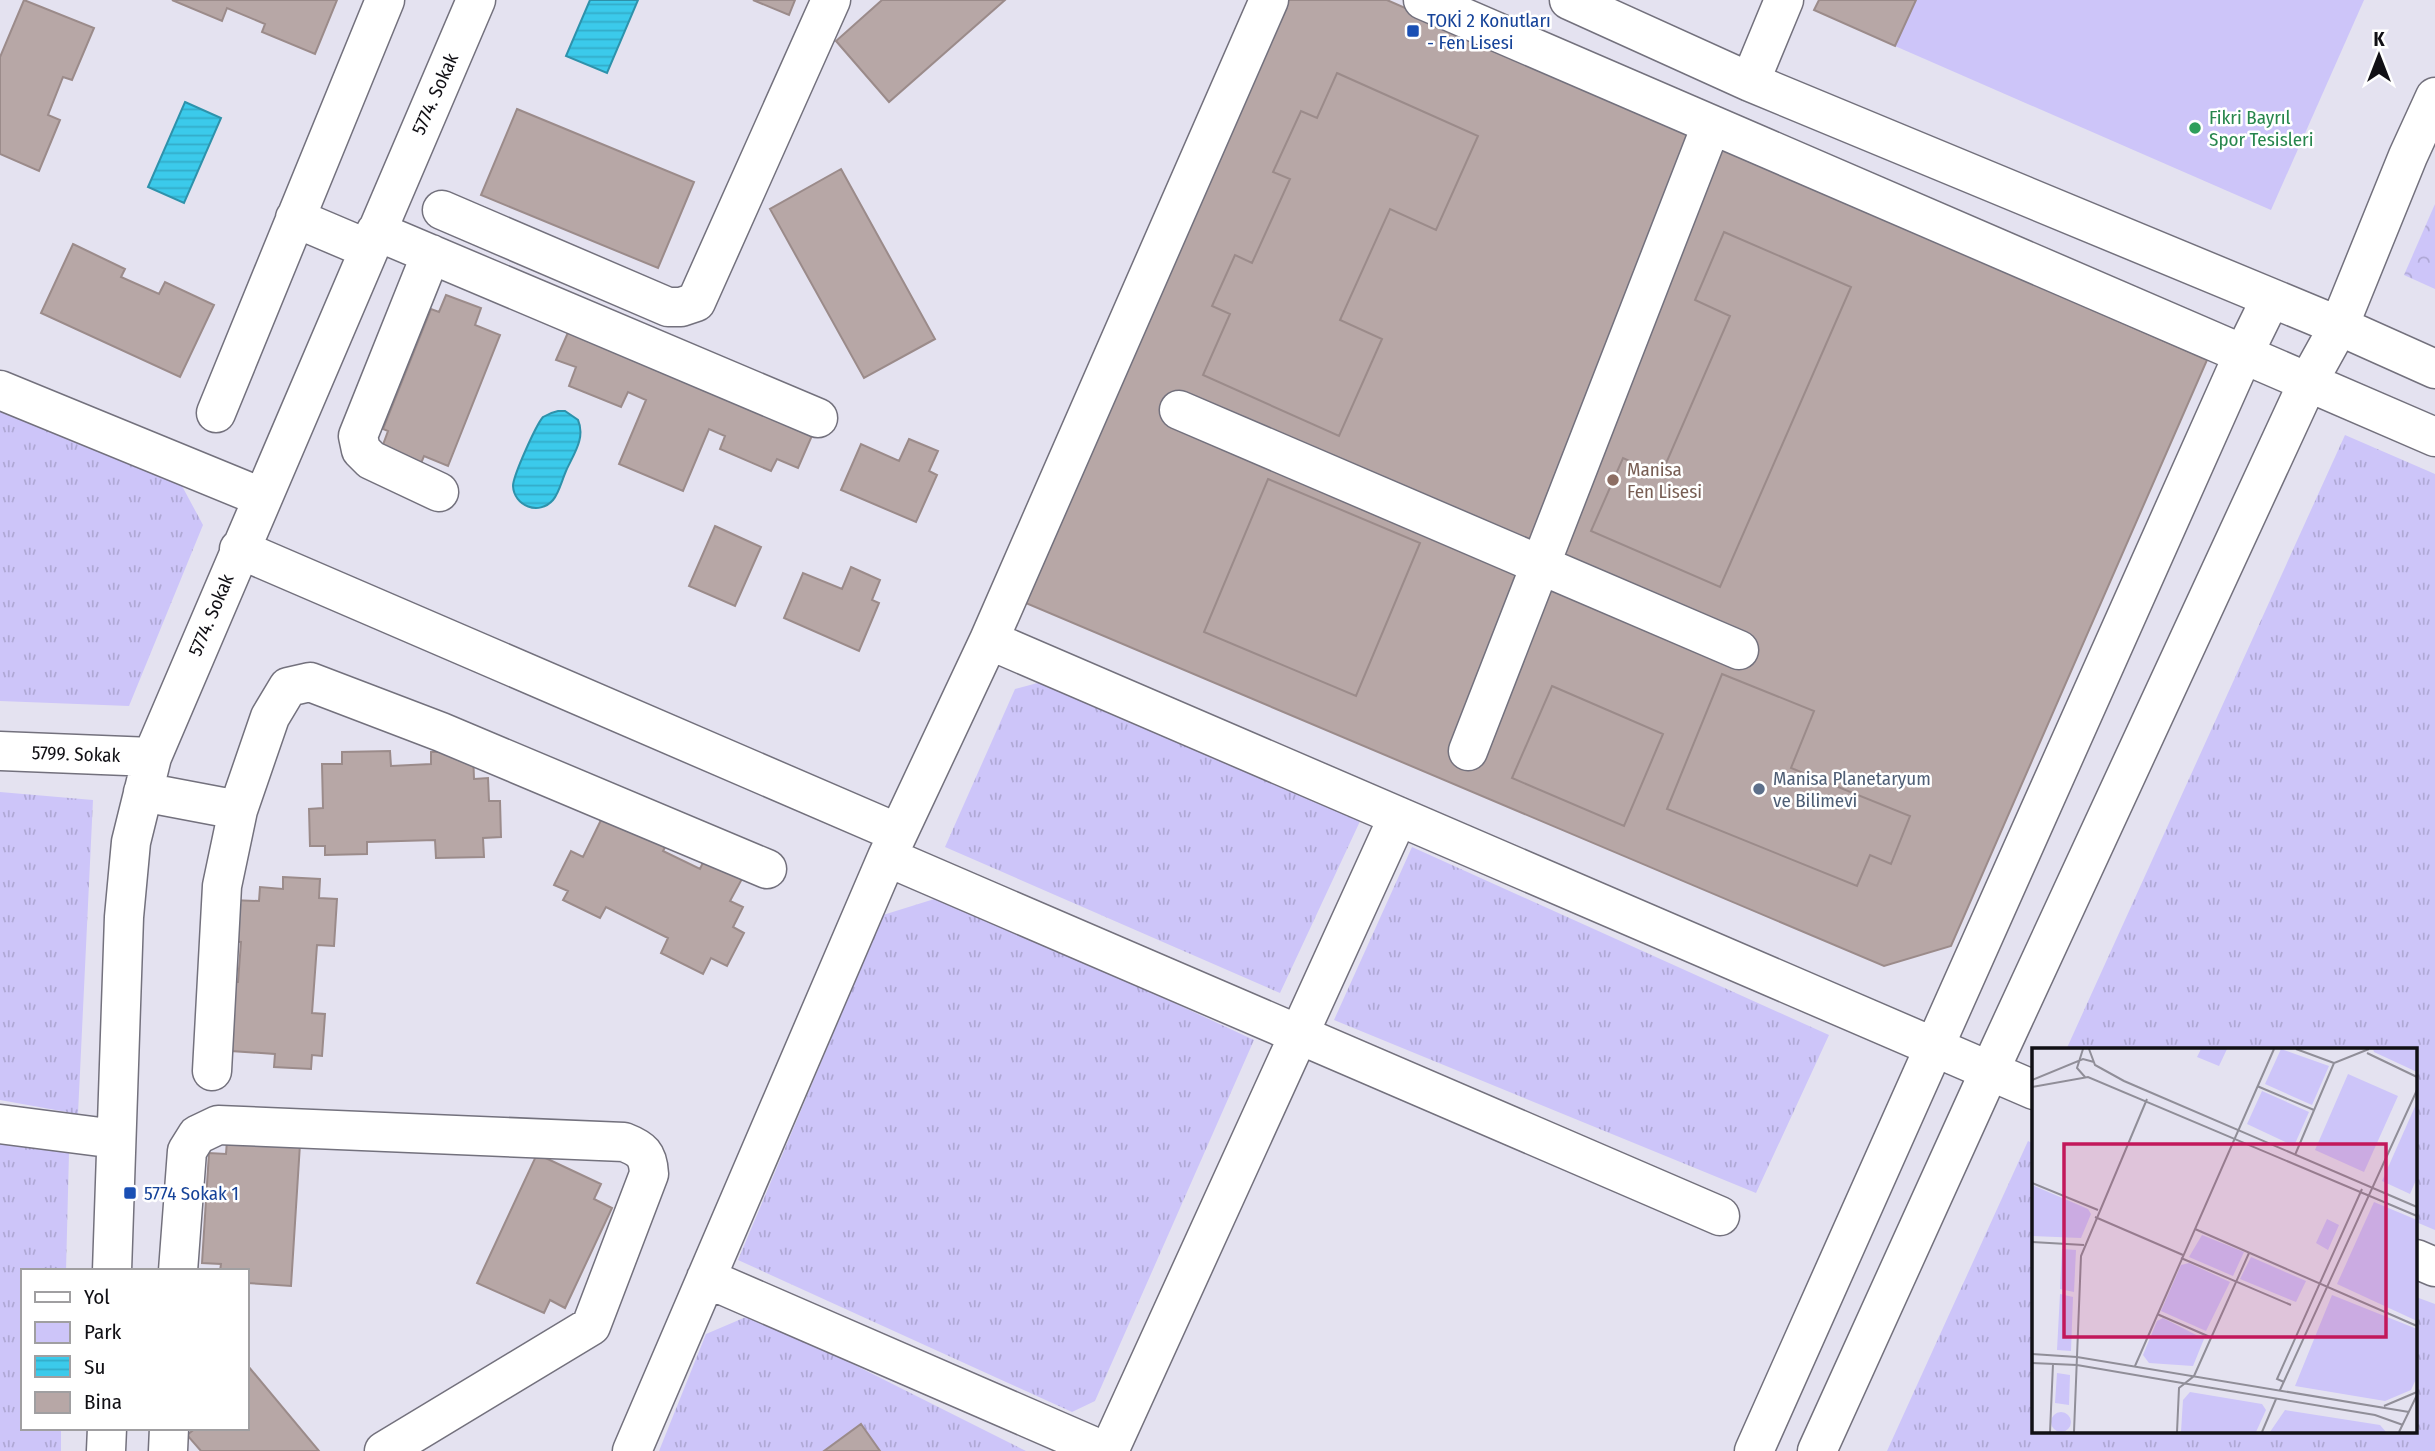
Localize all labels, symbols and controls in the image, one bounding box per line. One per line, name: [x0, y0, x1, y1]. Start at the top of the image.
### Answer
place label: TOKİ 2 Konutları - Fen Lisesi: [1427, 9, 1551, 54]
north arrow: [2344, 21, 2414, 91]
marker: TOKİ 2 Konutları - Fen Lisesi: [1405, 23, 1421, 39]
text: K: [2373, 28, 2385, 51]
street label: 5774. Sokak: [407, 49, 463, 138]
place label: Fikri Bayrıl Spor Tesisleri: [2209, 106, 2314, 151]
marker: Fikri Bayrıl Spor Tesisleri: [2187, 120, 2203, 136]
place label: Manisa Fen Lisesi: [1627, 458, 1702, 503]
marker: Manisa Fen Lisesi: [1605, 472, 1621, 488]
street label: 5774. Sokak: [183, 570, 239, 660]
street label: 5799. Sokak: [31, 741, 121, 767]
place label: Manisa Planetaryum ve Bilimevi: [1773, 767, 1931, 812]
marker: Manisa Planetaryum ve Bilimevi: [1751, 781, 1767, 797]
inset map: [2032, 1048, 2418, 1434]
place label: 5774 Sokak 1: [144, 1182, 239, 1205]
marker: 5774 Sokak 1: [122, 1185, 138, 1201]
legend: [21, 1269, 248, 1430]
text: Yol: [84, 1284, 110, 1310]
text: Park: [84, 1319, 122, 1345]
text: Su: [84, 1354, 105, 1380]
text: Bina: [84, 1389, 122, 1415]

